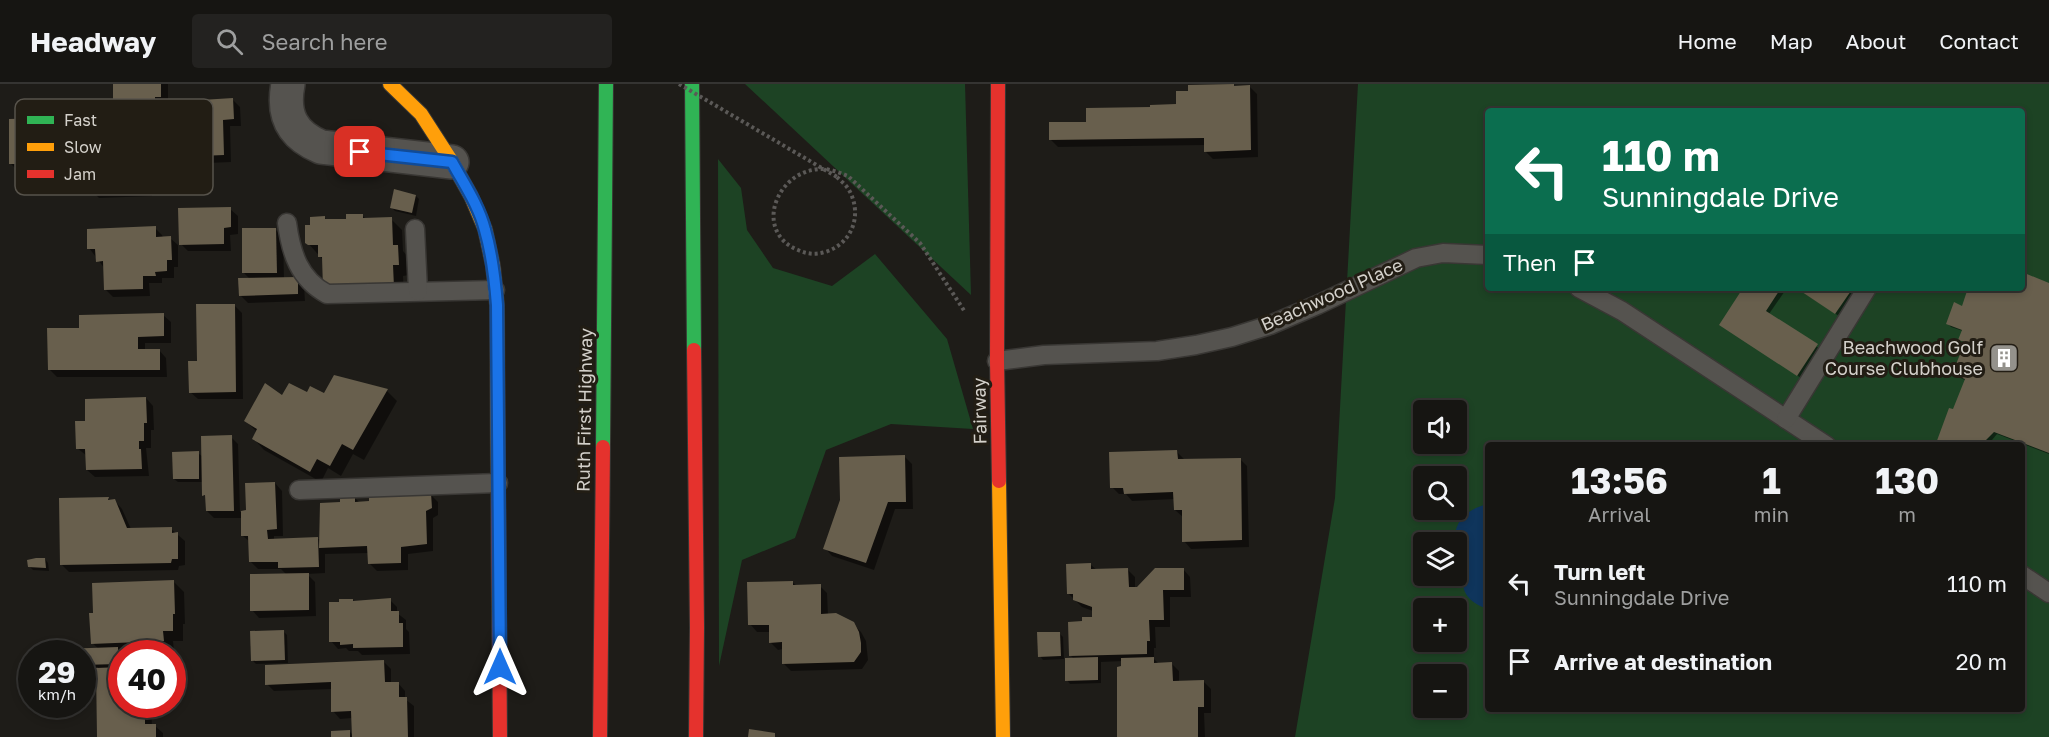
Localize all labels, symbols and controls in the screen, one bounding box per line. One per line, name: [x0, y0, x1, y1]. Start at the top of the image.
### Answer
search box: [192, 14, 612, 68]
text: Headway: [30, 25, 156, 58]
icon: search: [213, 25, 246, 58]
text: Search here: [261, 28, 387, 55]
text: Home: [1677, 28, 1737, 54]
text: Map: [1770, 28, 1813, 54]
text: About: [1846, 28, 1906, 54]
text: Contact: [1939, 28, 2019, 54]
legend: [15, 99, 213, 195]
text: Fast: [64, 110, 97, 130]
pin: [334, 126, 385, 177]
text: 110 m: [1602, 130, 1720, 180]
icon: left: [1503, 132, 1581, 210]
icon: arrive: [343, 135, 376, 168]
text: Slow: [64, 137, 102, 157]
text: Jam: [64, 164, 96, 184]
text: Sunningdale Drive: [1602, 181, 1839, 213]
icon: arrive: [1568, 246, 1601, 279]
text: Then: [1503, 249, 1556, 276]
street label: Beachwood Place: [1257, 253, 1406, 335]
street label: Ruth First Highway: [572, 328, 596, 492]
place label: Beachwood Golf Course Clubhouse: [1825, 336, 1983, 379]
building icon: Beachwood Golf Course Clubhouse: [1988, 342, 2020, 374]
street label: Fairway: [967, 377, 991, 445]
map controls: [1413, 400, 1467, 718]
button: sound: [1413, 400, 1467, 454]
text: 13:56: [1571, 459, 1668, 502]
text: 1: [1762, 459, 1781, 502]
text: 130: [1875, 459, 1939, 502]
button: search: [1413, 466, 1467, 520]
text: Arrival: [1588, 502, 1651, 526]
text: min: [1754, 502, 1789, 526]
text: m: [1898, 502, 1916, 526]
button: layers: [1413, 532, 1467, 586]
text: Turn left: [1554, 558, 1645, 585]
icon: left: [1503, 567, 1536, 600]
text: 110 m: [1947, 570, 2007, 597]
text: Sunningdale Drive: [1554, 585, 1729, 609]
button: +: [1413, 598, 1467, 652]
position arrow: [468, 635, 532, 699]
speed limit sign: 40: [108, 640, 186, 718]
icon: arrive: [1503, 645, 1536, 678]
text: Arrive at destination: [1554, 648, 1772, 675]
text: 20 m: [1956, 648, 2007, 675]
text: 29: [38, 654, 76, 690]
button: −: [1413, 664, 1467, 718]
text: km/h: [38, 685, 76, 703]

